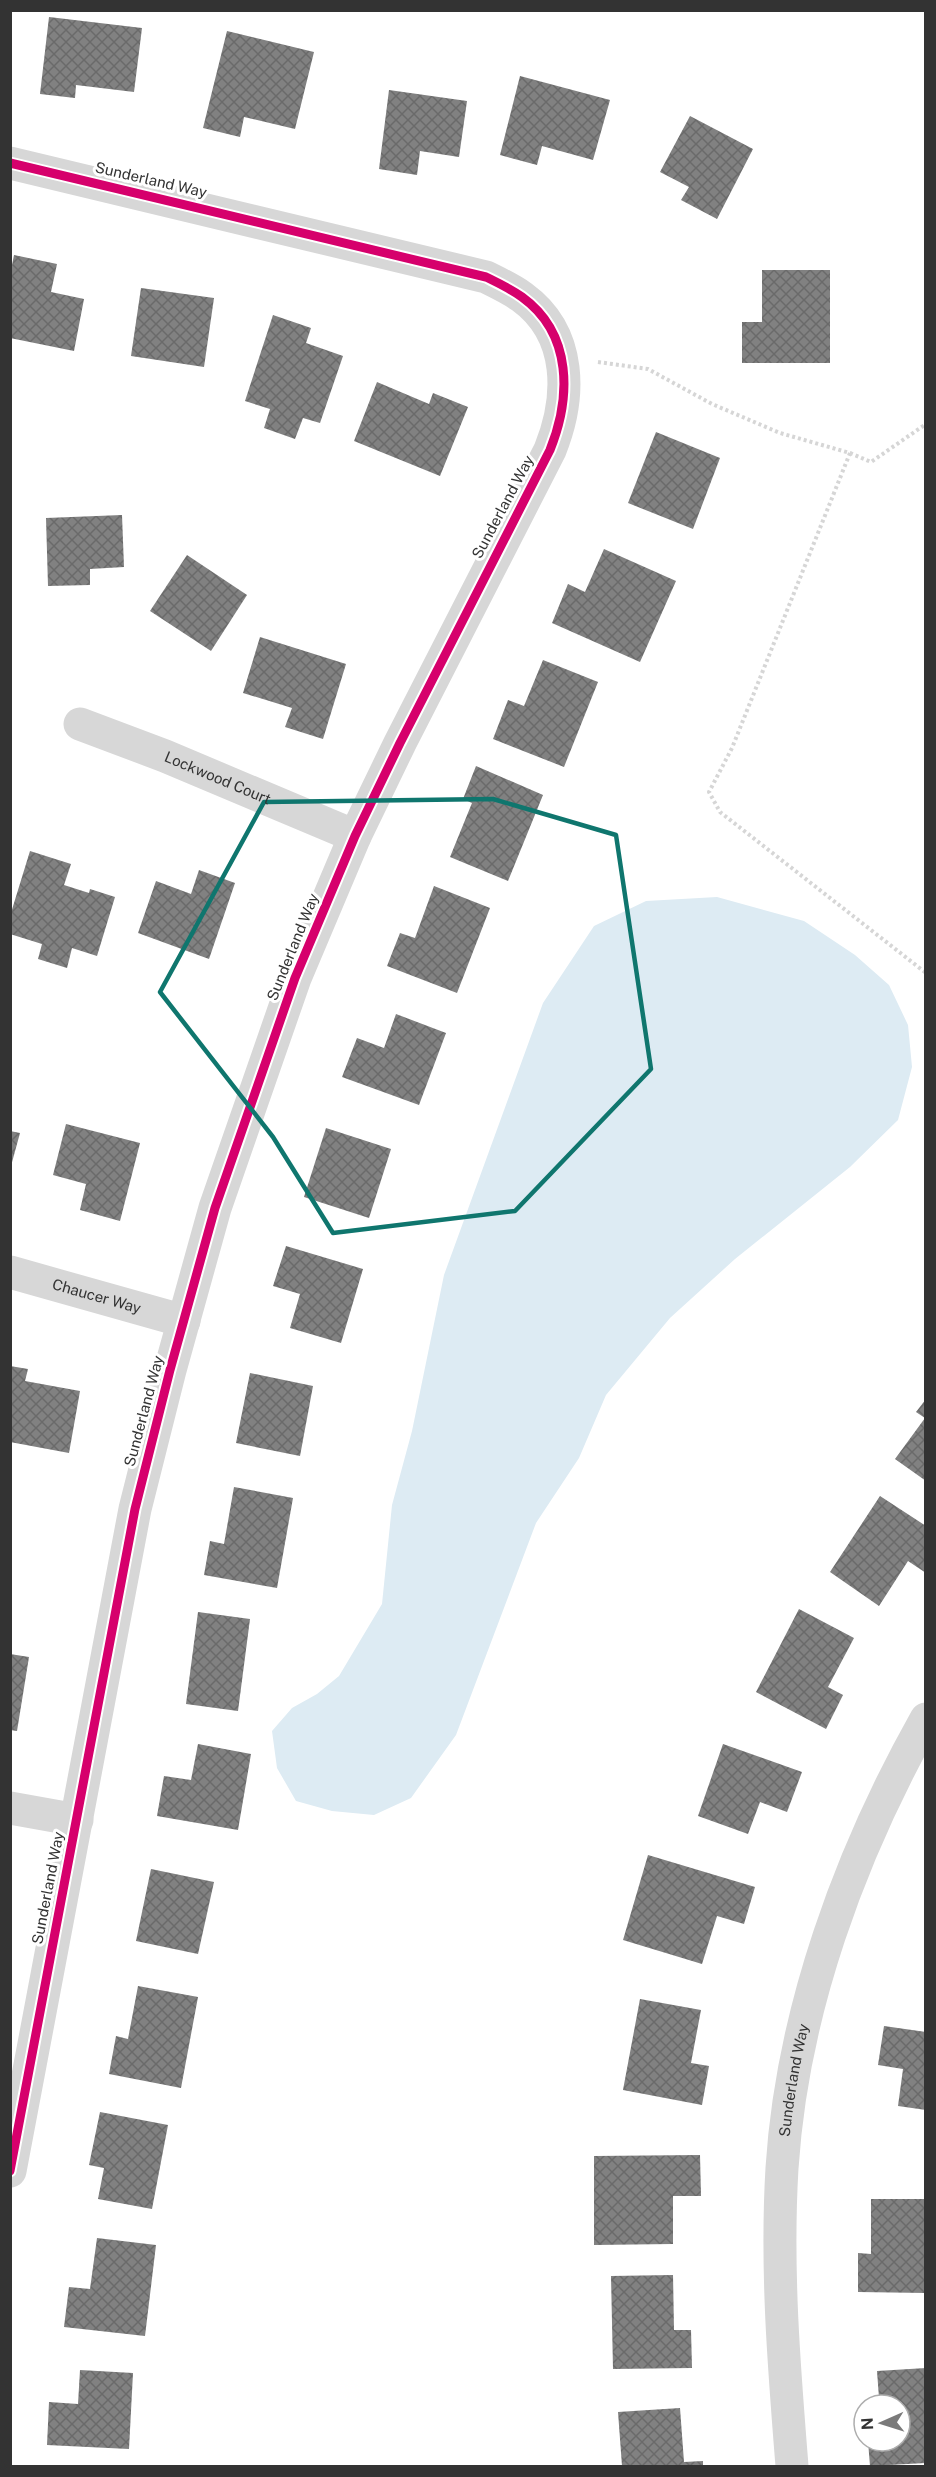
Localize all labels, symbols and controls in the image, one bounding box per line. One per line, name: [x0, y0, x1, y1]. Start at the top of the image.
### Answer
street label: Sunderland Way: [94, 158, 209, 201]
street label: Sunderland Way: [468, 452, 537, 561]
street label: Lockwood Court: [162, 748, 274, 808]
street label: Sunderland Way: [263, 891, 322, 1003]
street label: Chaucer Way: [50, 1275, 143, 1316]
street label: Sunderland Way: [121, 1354, 167, 1468]
street label: Sunderland Way: [28, 1830, 67, 1946]
street label: Sunderland Way: [776, 2022, 812, 2138]
north arrow: [852, 2393, 912, 2453]
text: N: [858, 2417, 877, 2431]

